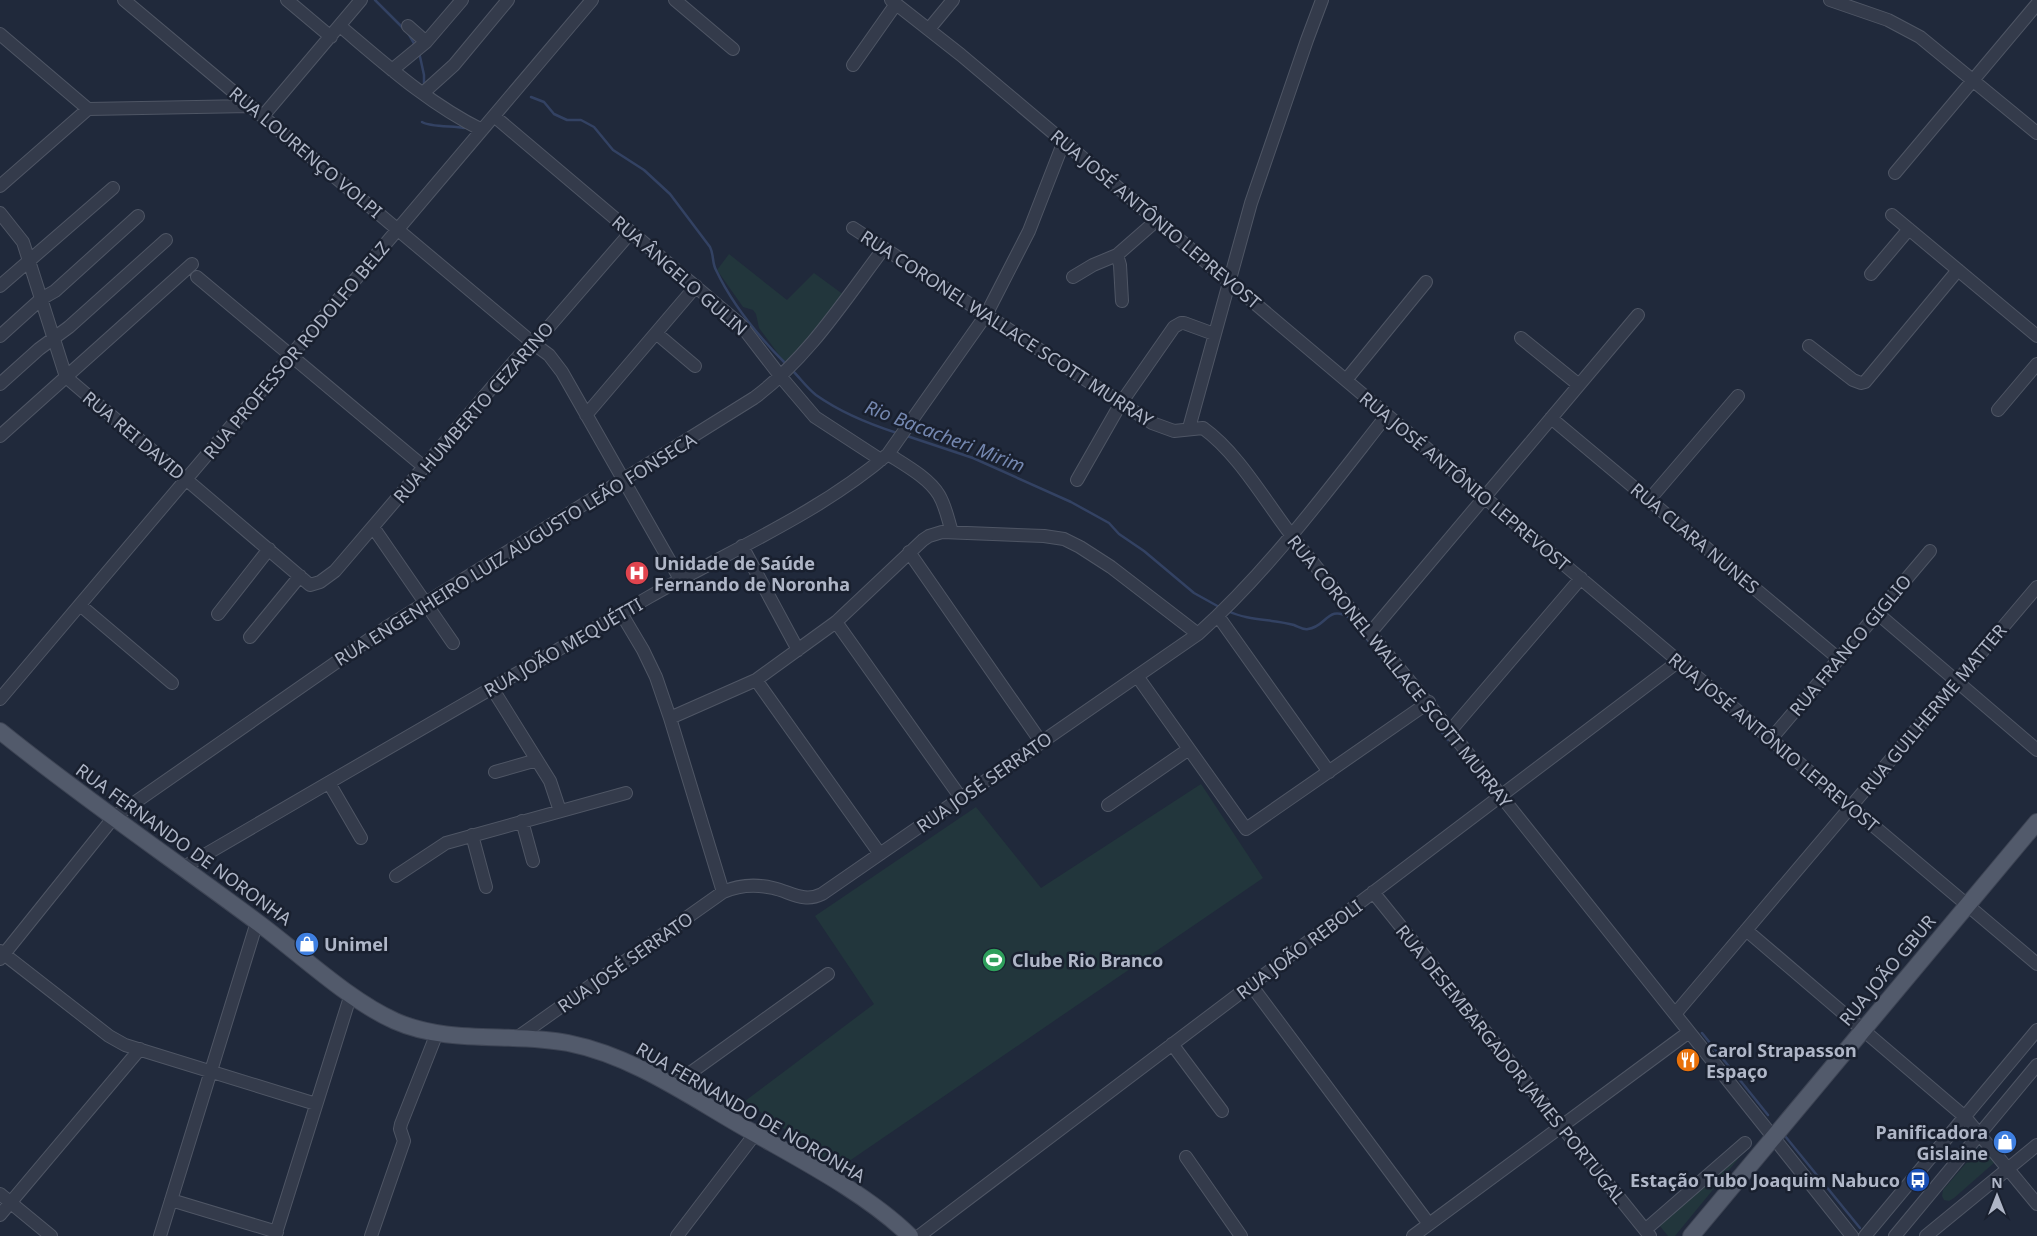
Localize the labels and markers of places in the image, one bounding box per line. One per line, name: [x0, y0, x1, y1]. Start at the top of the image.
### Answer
place label: Unidade de Saúde Fernando de Noronha: [654, 551, 850, 596]
hospital icon: Unidade de Saúde Fernando de Noronha: [624, 560, 650, 586]
shop icon: Unimel: [294, 931, 320, 957]
place label: Unimel: [324, 932, 388, 956]
sports icon: Clube Rio Branco: [981, 947, 1007, 973]
place label: Clube Rio Branco: [1012, 948, 1163, 972]
place label: Carol Strapasson Espaço: [1706, 1038, 1857, 1083]
restaurant icon: Carol Strapasson Espaço: [1675, 1047, 1701, 1073]
place label: Panificadora Gislaine: [1875, 1120, 1988, 1165]
shop icon: Panificadora Gislaine: [1992, 1129, 2018, 1155]
bus stop icon: Estação Tubo Joaquim Nabuco: [1905, 1167, 1931, 1193]
place label: Estação Tubo Joaquim Nabuco: [1630, 1168, 1900, 1192]

